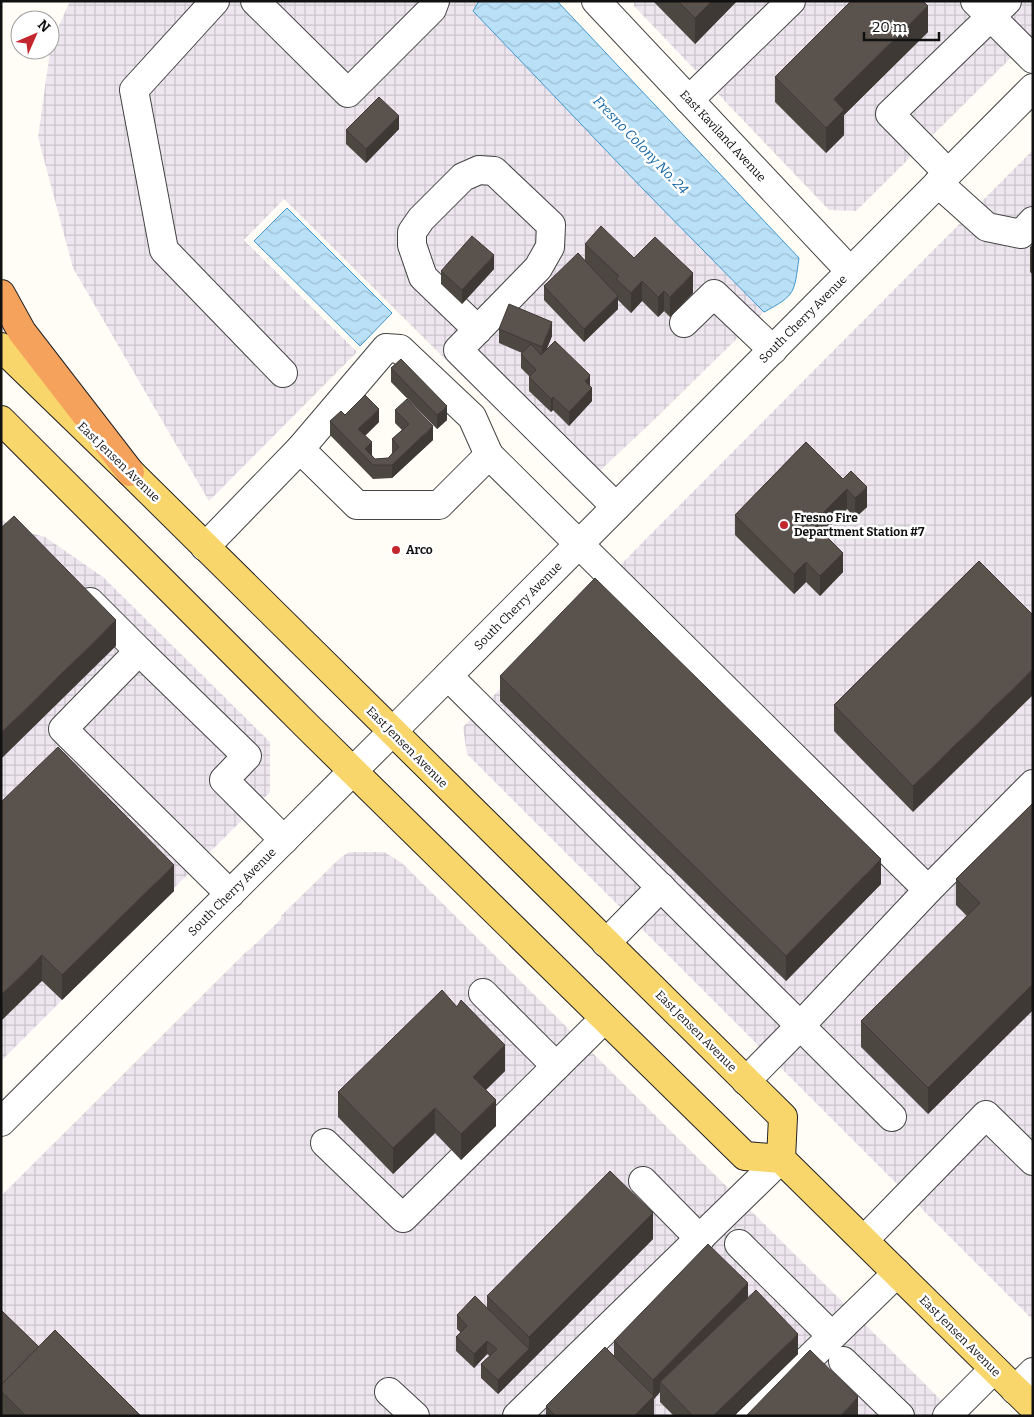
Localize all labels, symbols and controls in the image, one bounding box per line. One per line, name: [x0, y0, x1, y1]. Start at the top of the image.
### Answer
north arrow: [10, 10, 60, 60]
scale bar: [864, 10, 939, 42]
text: N: [34, 16, 54, 36]
text: 20 m: [872, 18, 908, 36]
street label: East Kaviland Avenue: [677, 88, 769, 184]
water label: Fresno Colony No. 24: [589, 93, 692, 198]
street label: South Cherry Avenue: [756, 272, 850, 366]
street label: East Jensen Avenue: [75, 419, 163, 505]
place label: Fresno Fire Department Station #7: [794, 511, 925, 539]
marker: Fresno Fire Department Station #7: [778, 519, 790, 531]
place label: Arco: [406, 543, 433, 557]
marker: Arco: [390, 544, 402, 556]
street label: South Cherry Avenue: [471, 559, 565, 653]
street label: East Jensen Avenue: [364, 704, 450, 790]
street label: South Cherry Avenue: [185, 845, 279, 939]
street label: East Jensen Avenue: [653, 988, 739, 1074]
street label: East Jensen Avenue: [917, 1293, 1003, 1379]

